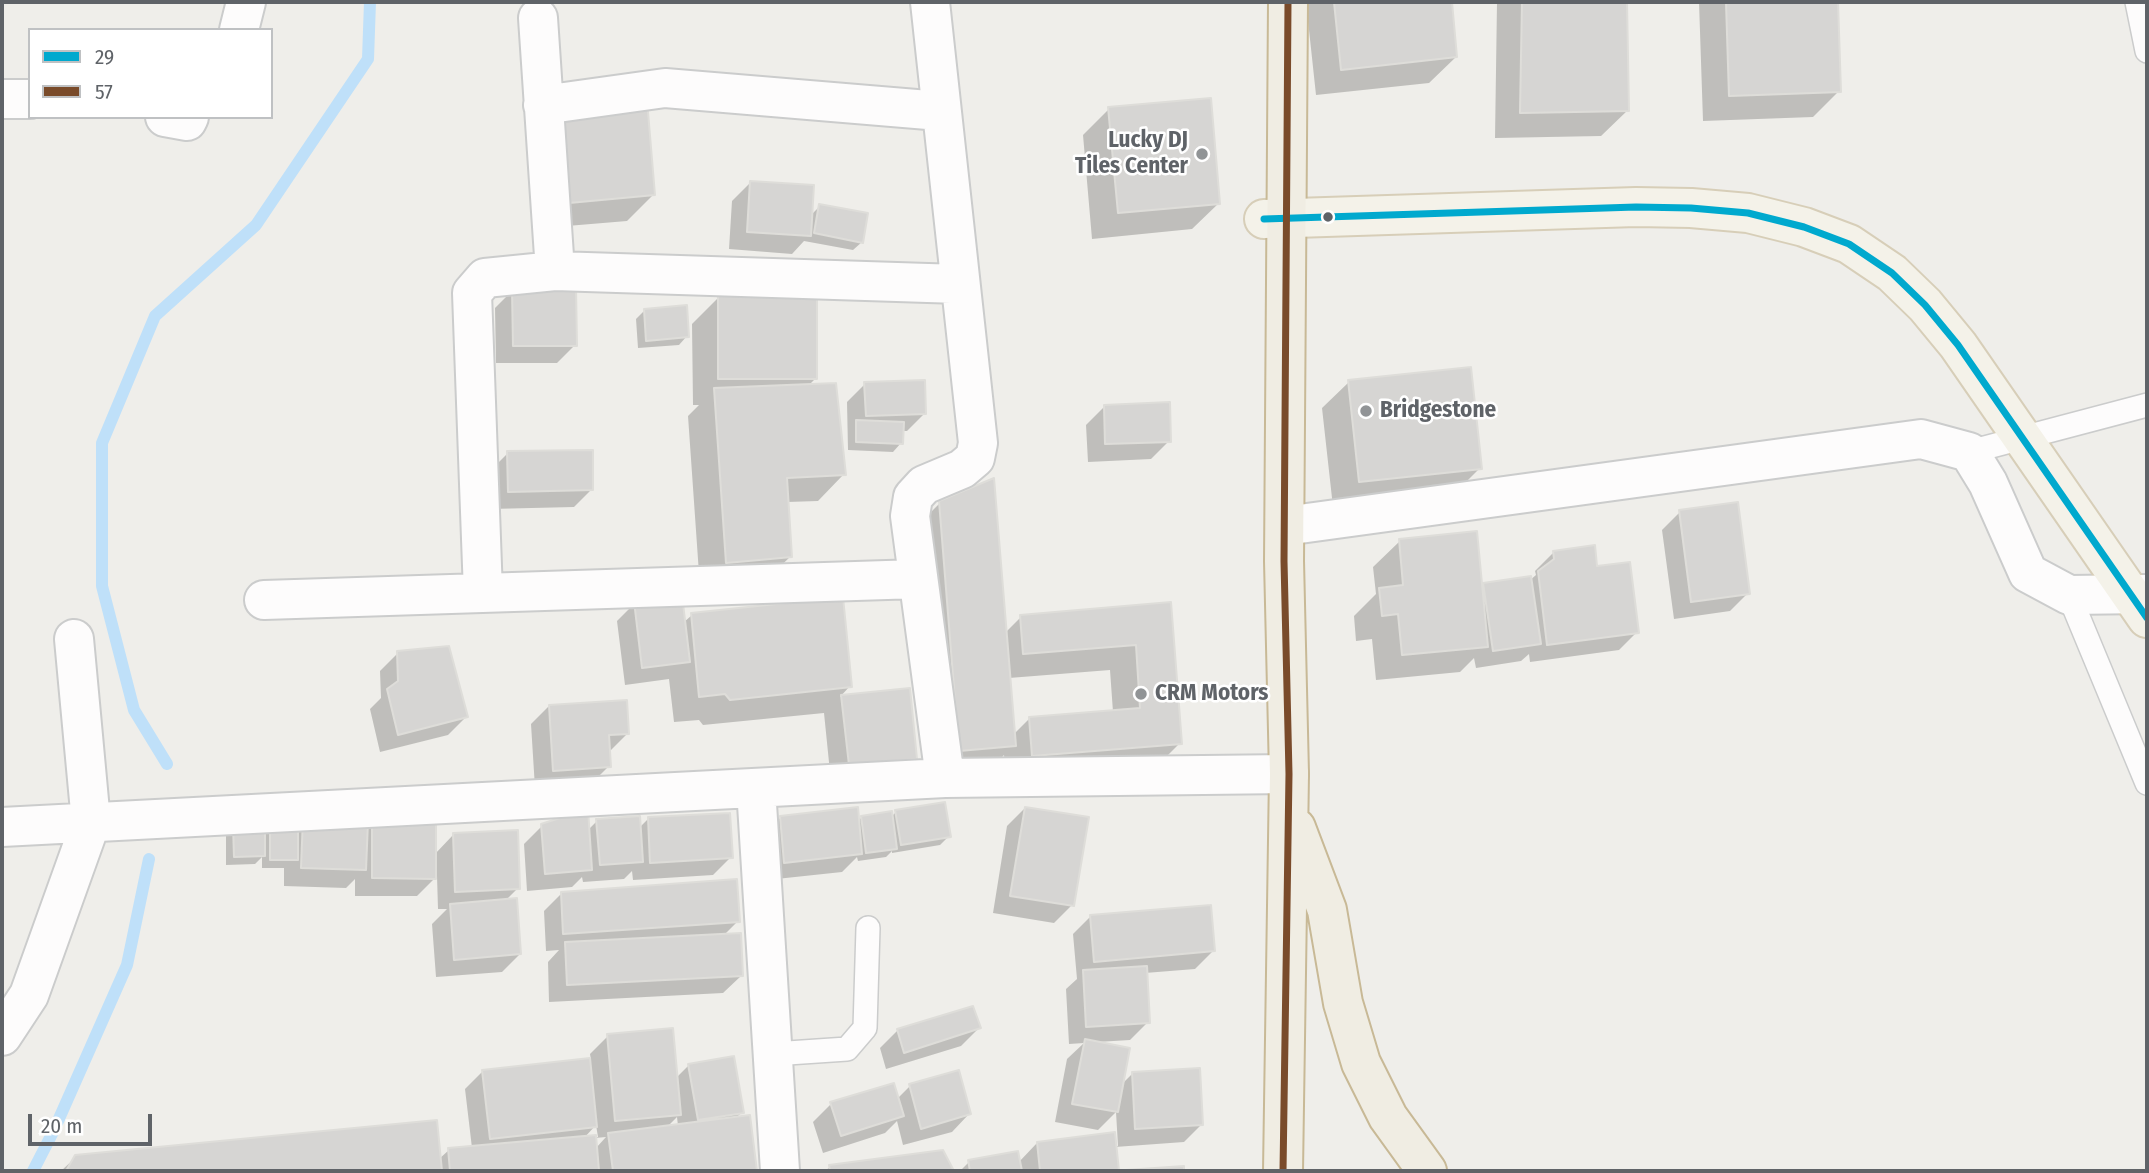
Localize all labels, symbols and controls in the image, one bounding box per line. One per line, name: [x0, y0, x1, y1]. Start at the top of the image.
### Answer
legend: [28, 28, 273, 119]
text: 29: [95, 44, 114, 70]
text: 57: [95, 79, 113, 105]
place label: Lucky DJ Tiles Center: [1075, 127, 1188, 181]
marker: Lucky DJ Tiles Center: [1194, 146, 1210, 162]
unlabelled marker: [1321, 210, 1335, 224]
place label: Bridgestone: [1380, 397, 1496, 425]
marker: Bridgestone: [1358, 403, 1374, 419]
place label: CRM Motors: [1155, 680, 1268, 708]
marker: CRM Motors: [1133, 686, 1149, 702]
scale bar: [32, 1100, 156, 1144]
text: 20 m: [41, 1113, 82, 1139]

